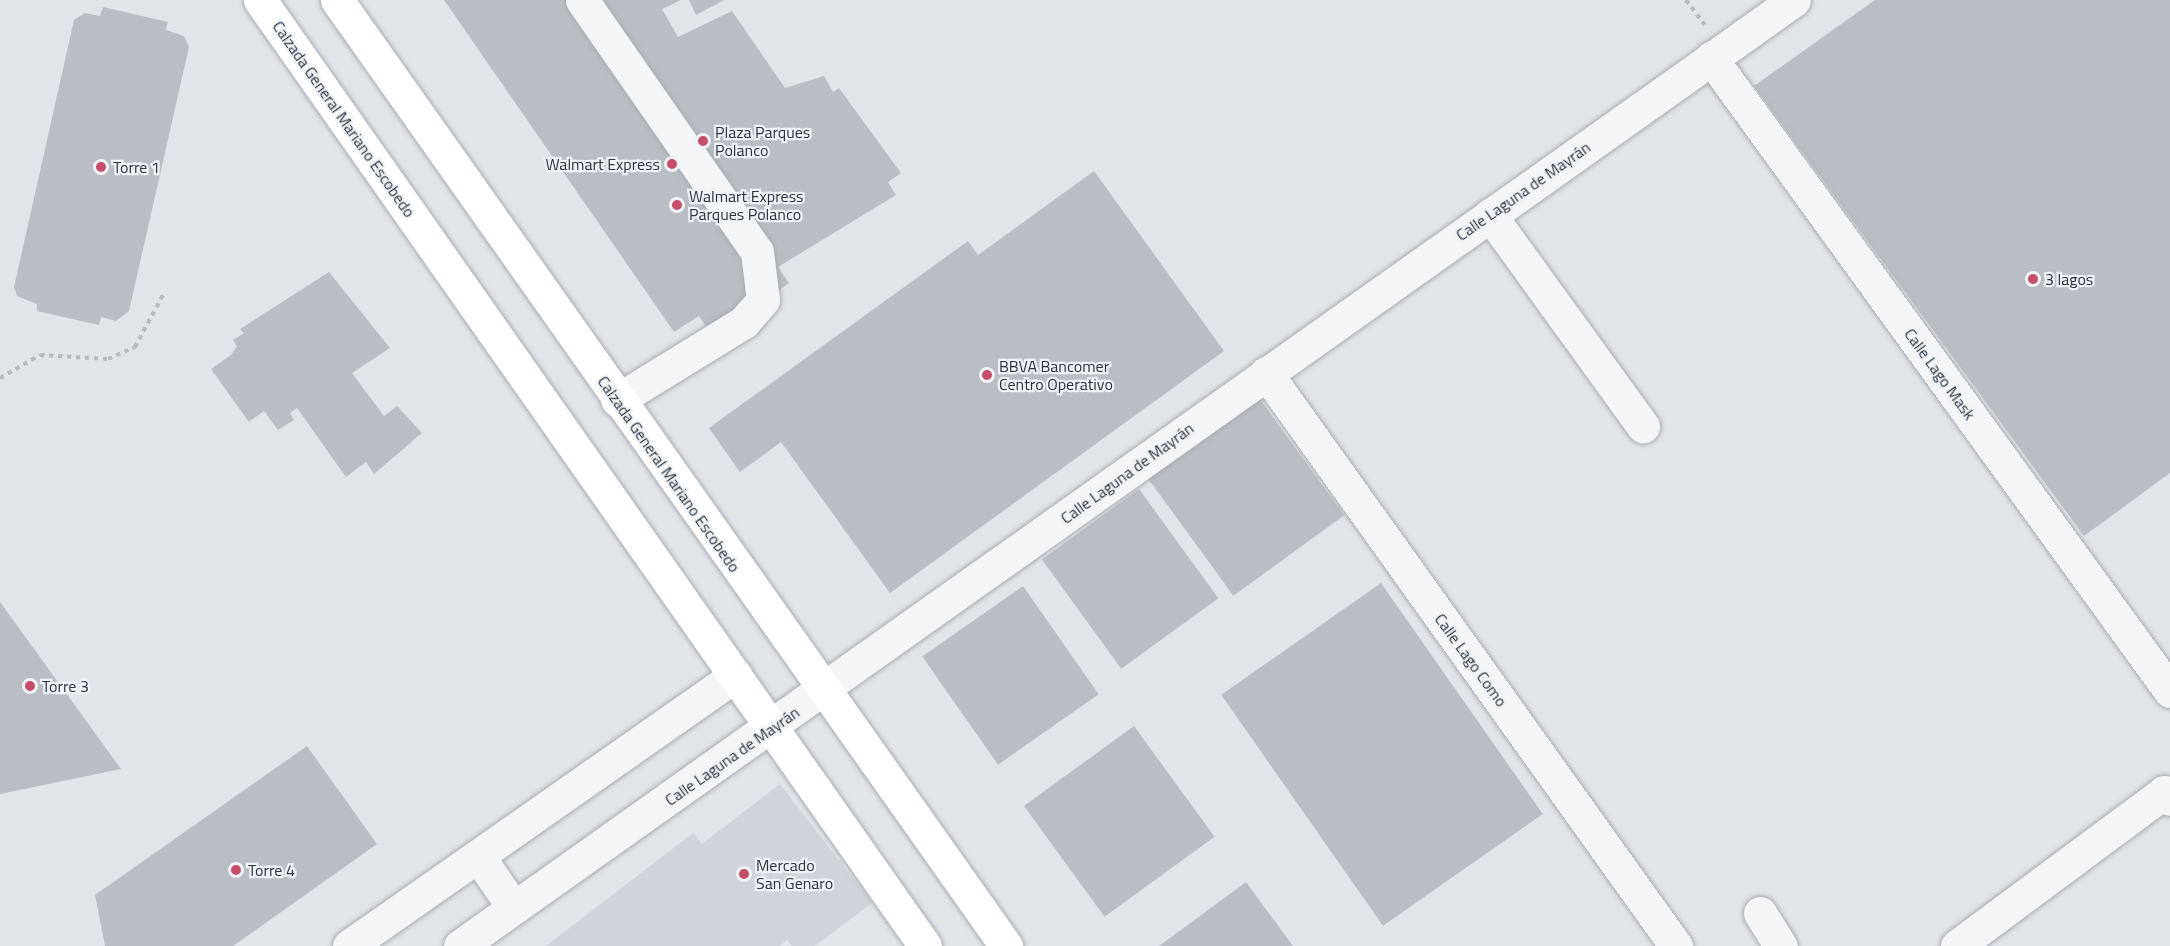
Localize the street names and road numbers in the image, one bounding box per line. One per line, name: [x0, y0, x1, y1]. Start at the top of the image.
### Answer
street label: Calzada General Mariano Escobedo: [269, 17, 419, 221]
street label: Calle Laguna de Mayrán: [1452, 137, 1594, 245]
street label: Calle Lago Mask: [1900, 325, 1980, 423]
street label: Calzada General Mariano Escobedo: [594, 372, 744, 576]
street label: Calle Laguna de Mayrán: [1057, 418, 1197, 528]
street label: Calle Lago Como: [1431, 610, 1511, 710]
street label: Calle Laguna de Mayrán: [661, 702, 803, 810]

